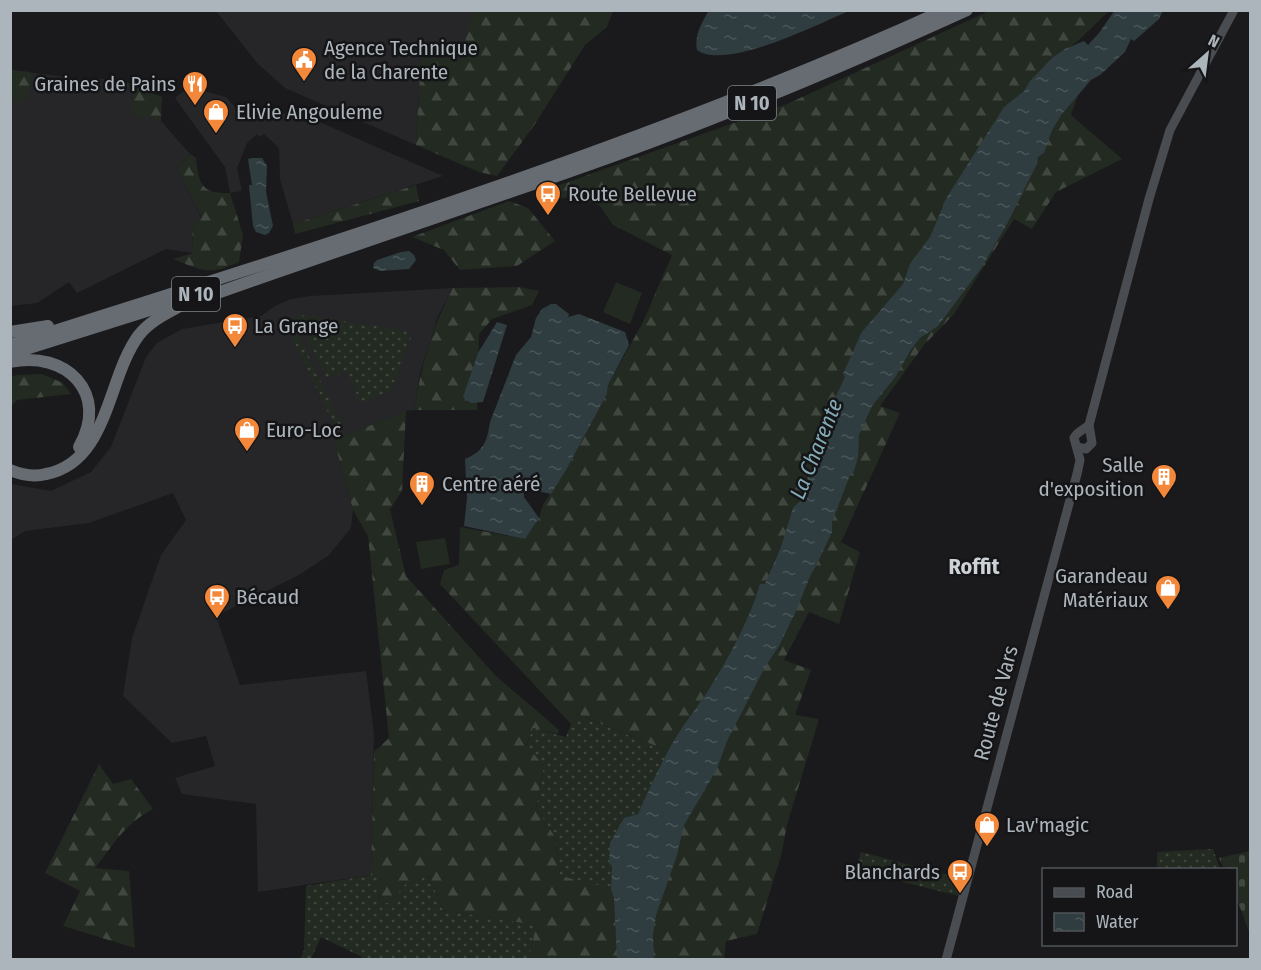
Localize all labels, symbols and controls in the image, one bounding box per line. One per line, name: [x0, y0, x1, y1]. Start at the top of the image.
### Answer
north arrow: [1177, 24, 1237, 84]
text: N: [1205, 31, 1223, 52]
place label: Agence Technique de la Charente: [324, 35, 478, 85]
public building icon: Agence Technique de la Charente: [289, 45, 319, 83]
restaurant icon: Graines de Pains: [180, 69, 210, 107]
place label: Graines de Pains: [34, 71, 176, 97]
road number: N 10: [728, 86, 776, 120]
shop icon: Elivie Angouleme: [201, 97, 231, 135]
place label: Elivie Angouleme: [236, 99, 383, 125]
bus stop icon: Route Bellevue: [533, 179, 563, 217]
place label: Route Bellevue: [568, 181, 697, 207]
road number: N 10: [172, 277, 220, 311]
bus stop icon: La Grange: [220, 311, 250, 349]
place label: La Grange: [254, 313, 338, 339]
water label: La Charente: [784, 395, 848, 503]
shop icon: Euro-Loc: [232, 415, 262, 453]
place label: Euro-Loc: [266, 417, 341, 443]
place label: Salle d'exposition: [1039, 452, 1144, 502]
building icon: Salle d'exposition: [1149, 462, 1179, 500]
building icon: Centre aéré: [407, 469, 437, 507]
place label: Centre aéré: [442, 471, 540, 497]
district label: Roffit: [949, 553, 1000, 580]
place label: Garandeau Matériaux: [1055, 563, 1149, 613]
shop icon: Garandeau Matériaux: [1153, 573, 1183, 611]
bus stop icon: Bécaud: [202, 582, 232, 620]
place label: Bécaud: [236, 584, 299, 610]
street label: Route de Vars: [968, 643, 1024, 763]
shop icon: Lav'magic: [972, 810, 1002, 848]
place label: Lav'magic: [1006, 812, 1089, 838]
bus stop icon: Blanchards: [945, 857, 975, 895]
place label: Blanchards: [844, 859, 940, 885]
legend: [1042, 868, 1237, 946]
text: Road: [1096, 881, 1133, 903]
text: Water: [1096, 911, 1139, 933]

